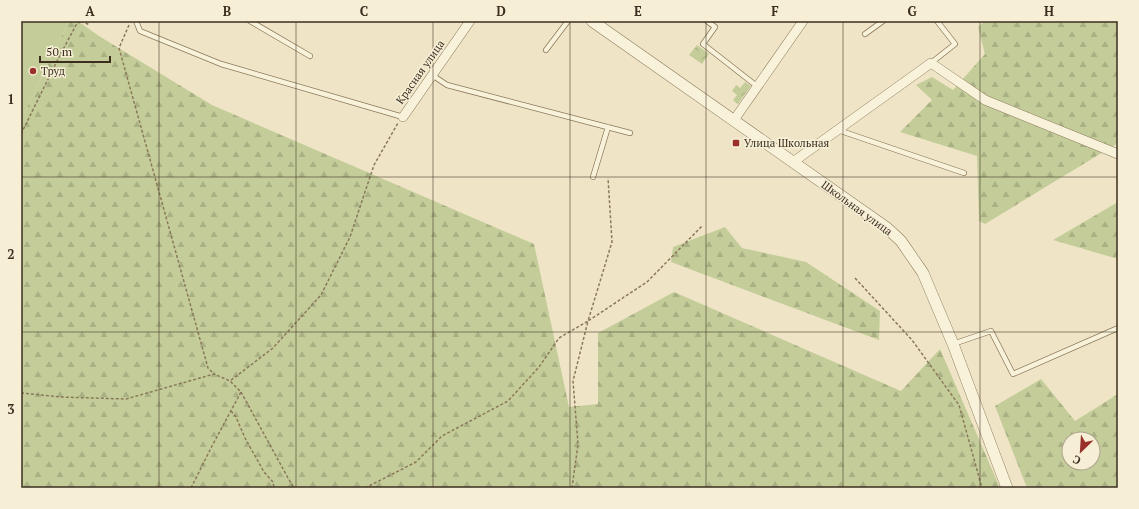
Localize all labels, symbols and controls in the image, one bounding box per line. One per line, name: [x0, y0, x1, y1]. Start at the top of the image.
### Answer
text: A: [85, 2, 95, 20]
text: B: [223, 2, 231, 20]
text: C: [360, 2, 368, 20]
text: D: [496, 2, 506, 20]
text: E: [634, 2, 642, 20]
text: F: [771, 2, 779, 20]
text: G: [907, 2, 917, 20]
text: H: [1044, 2, 1054, 20]
street label: Красная улица: [393, 37, 448, 107]
scale bar: [40, 38, 110, 64]
text: 50 m: [46, 44, 73, 59]
place label: Труд: [41, 64, 65, 78]
marker: Труд: [28, 66, 38, 76]
text: 1: [7, 90, 15, 108]
place label: Улица Школьная: [744, 136, 830, 150]
marker: Улица Школьная: [731, 138, 741, 148]
street label: Школьная улица: [819, 177, 896, 239]
text: 2: [7, 245, 15, 263]
text: 3: [7, 400, 15, 418]
north arrow: [1061, 431, 1101, 471]
text: С: [1071, 452, 1083, 468]

